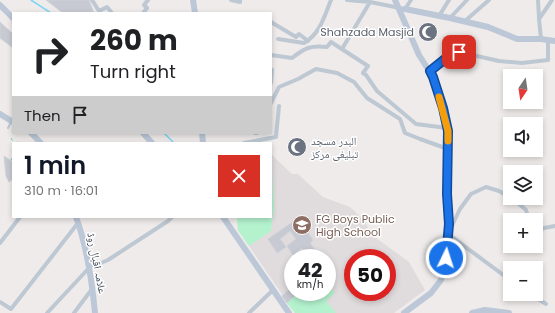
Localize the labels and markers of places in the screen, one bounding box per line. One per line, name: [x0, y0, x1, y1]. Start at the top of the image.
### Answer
mosque icon: Shahzada Masjid: [417, 21, 439, 43]
place label: Shahzada Masjid: [320, 24, 414, 40]
pin: [442, 35, 476, 69]
place label: البدر مسجد تبلیغی مرکز: [310, 133, 359, 162]
mosque icon: البدر مسجد تبلیغی مرکز: [286, 136, 308, 158]
place label: FG Boys Public High School: [316, 211, 395, 240]
school or university icon: FG Boys Public High School: [291, 214, 313, 236]

